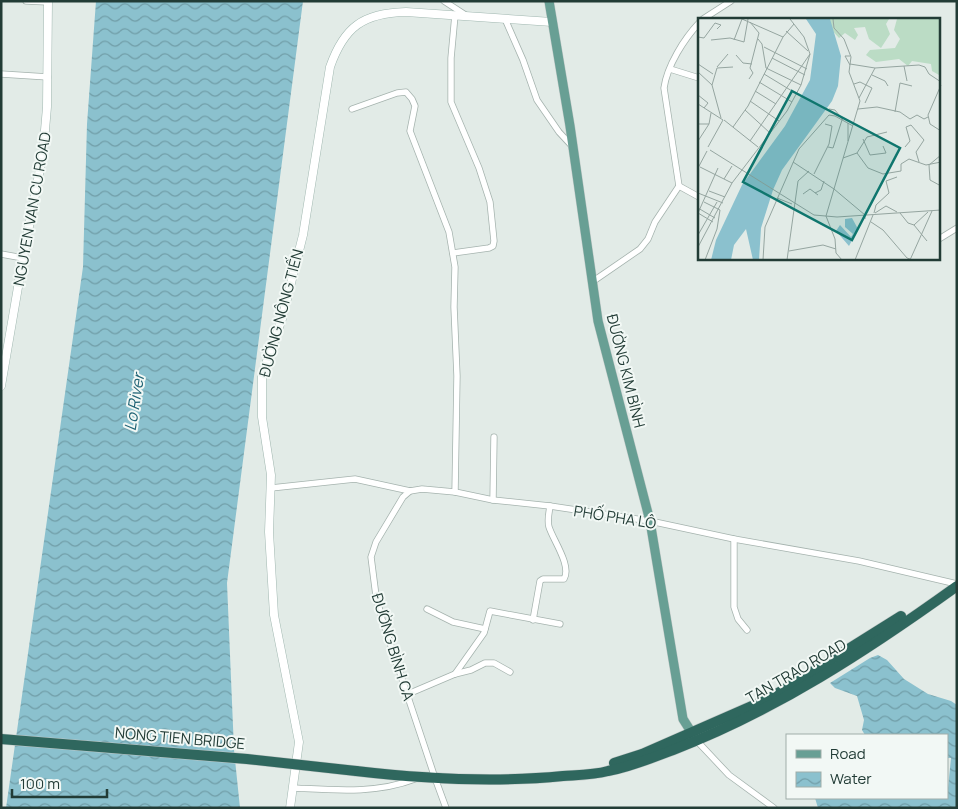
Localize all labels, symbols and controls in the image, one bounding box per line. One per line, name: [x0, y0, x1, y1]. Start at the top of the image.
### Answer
inset map: [698, 18, 940, 260]
street label: NGUYEN VAN CU ROAD: [8, 130, 56, 288]
street label: ĐƯỜNG NÔNG TIẾN: [254, 247, 308, 379]
street label: ĐƯỜNG KIM BÌNH: [602, 312, 650, 430]
water label: Lo River: [119, 370, 150, 432]
street label: PHỐ PHA LÔ: [572, 500, 658, 534]
street label: ĐƯỜNG BÌNH CA: [367, 591, 419, 704]
street label: TAN TRAO ROAD: [742, 634, 850, 708]
street label: NONG TIEN BRIDGE: [114, 722, 246, 754]
legend: [786, 734, 948, 799]
text: Road: [830, 743, 866, 764]
scale bar: [12, 766, 108, 798]
text: Water: [830, 768, 872, 789]
text: 100 m: [20, 773, 60, 794]

